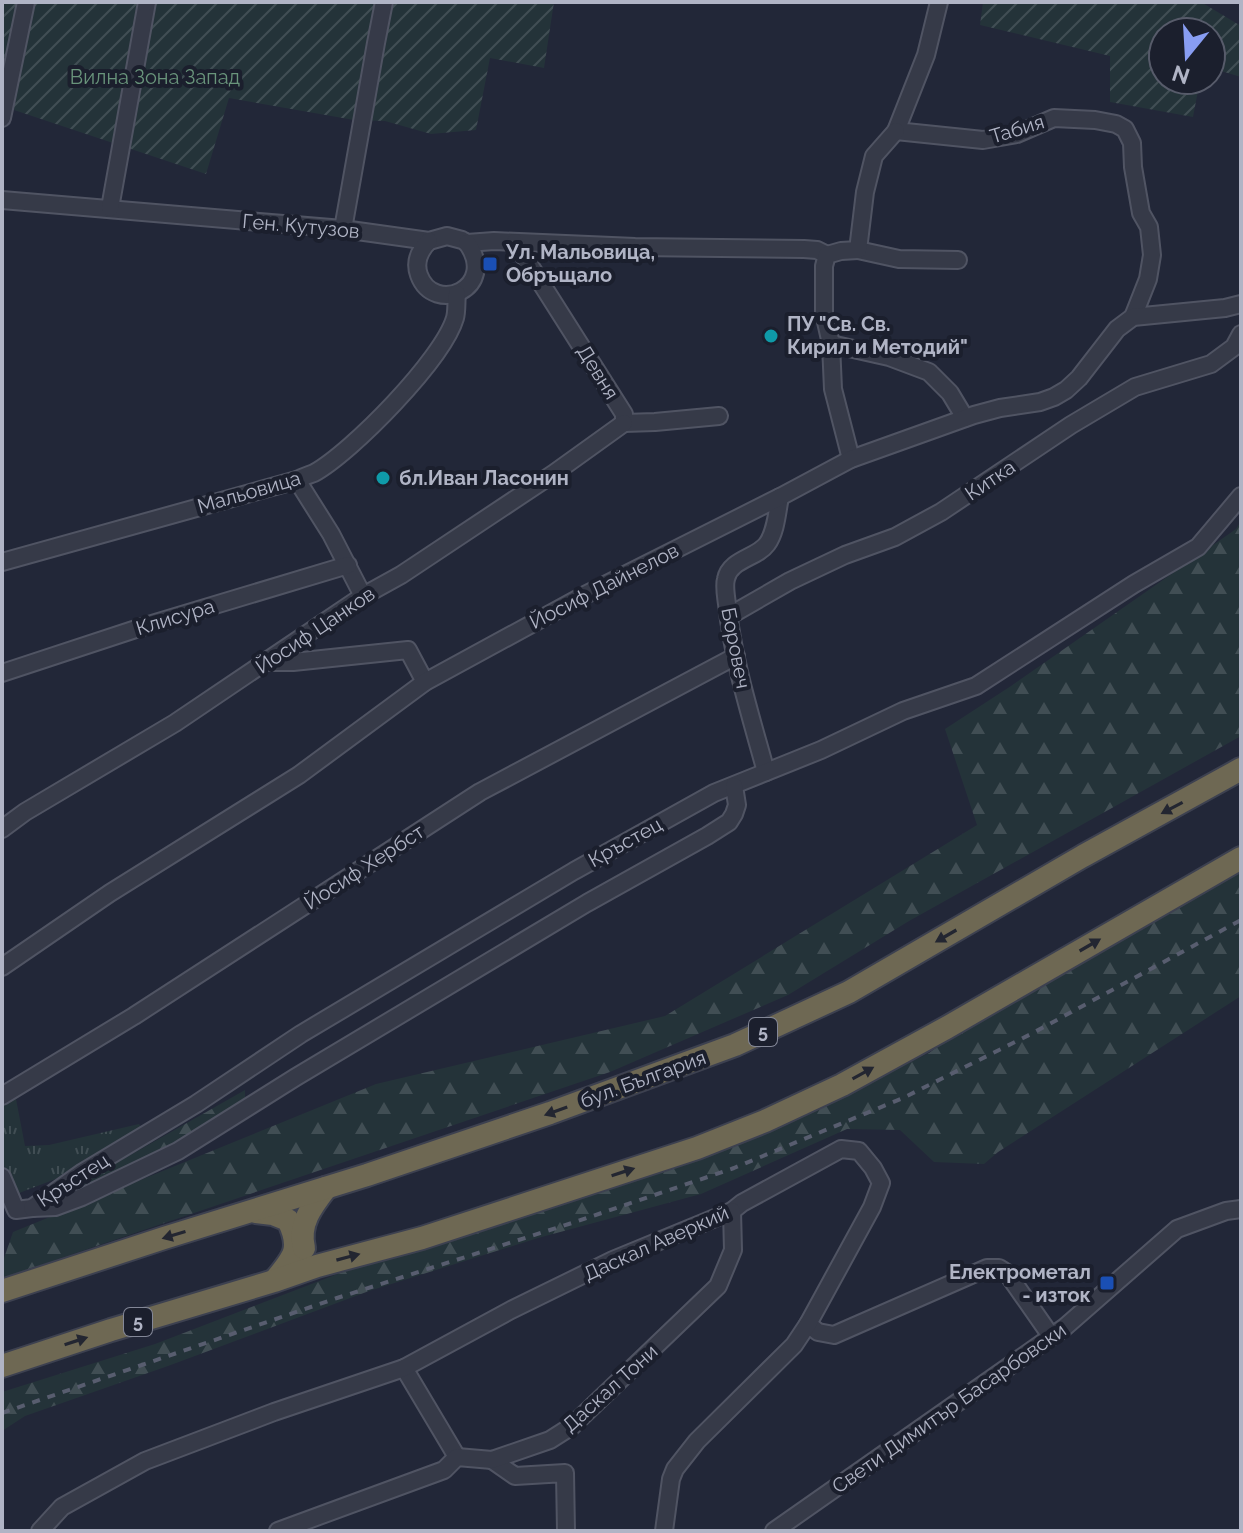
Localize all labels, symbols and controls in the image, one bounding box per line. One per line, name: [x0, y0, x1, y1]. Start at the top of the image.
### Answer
north arrow: [1147, 16, 1227, 96]
text: N: [1169, 60, 1193, 90]
park label: Вилна Зона Запад: [70, 65, 241, 89]
street label: Табия: [987, 109, 1047, 149]
street label: Ген. Кутузов: [241, 209, 361, 243]
place label: Ул. Мальовица, Обръщало: [505, 240, 655, 287]
marker: Ул. Мальовица, Обръщало: [481, 255, 499, 273]
place label: ПУ "Св. Св. Кирил и Методий": [787, 312, 968, 359]
marker: ПУ "Св. Св. Кирил и Методий": [762, 327, 780, 345]
street label: Девня: [572, 340, 624, 404]
street label: Китка: [960, 455, 1020, 505]
street label: Мальовица: [195, 466, 303, 518]
place label: бл.Иван Ласонин: [399, 466, 569, 490]
marker: бл.Иван Ласонин: [374, 469, 392, 487]
street label: Йосиф Дайнелов: [525, 538, 683, 634]
street label: Йосиф Цанков: [251, 581, 379, 679]
street label: Клисура: [133, 594, 217, 640]
street label: Боровеч: [716, 605, 756, 691]
one-way arrow: [1161, 801, 1183, 815]
street label: Кръстец: [584, 812, 666, 872]
street label: Йосиф Хербст: [299, 819, 429, 915]
one-way arrow: [935, 929, 957, 943]
one-way arrow: [1078, 938, 1101, 952]
road number: 5: [749, 1018, 777, 1046]
street label: бул. България: [577, 1045, 709, 1113]
one-way arrow: [852, 1067, 875, 1080]
one-way arrow: [544, 1105, 568, 1118]
street label: Кръстец: [33, 1148, 114, 1212]
one-way arrow: [612, 1166, 636, 1178]
street label: Даскал Аверкий: [580, 1200, 732, 1286]
one-way arrow: [162, 1229, 186, 1242]
one-way arrow: [336, 1251, 361, 1263]
place label: Електрометал - изток: [949, 1260, 1091, 1307]
marker: Електрометал - изток: [1098, 1274, 1116, 1292]
road number: 5: [124, 1308, 152, 1336]
street label: Свети Димитър Басарбовски: [827, 1318, 1071, 1498]
one-way arrow: [64, 1335, 88, 1347]
street label: Даскал Тони: [558, 1339, 662, 1437]

